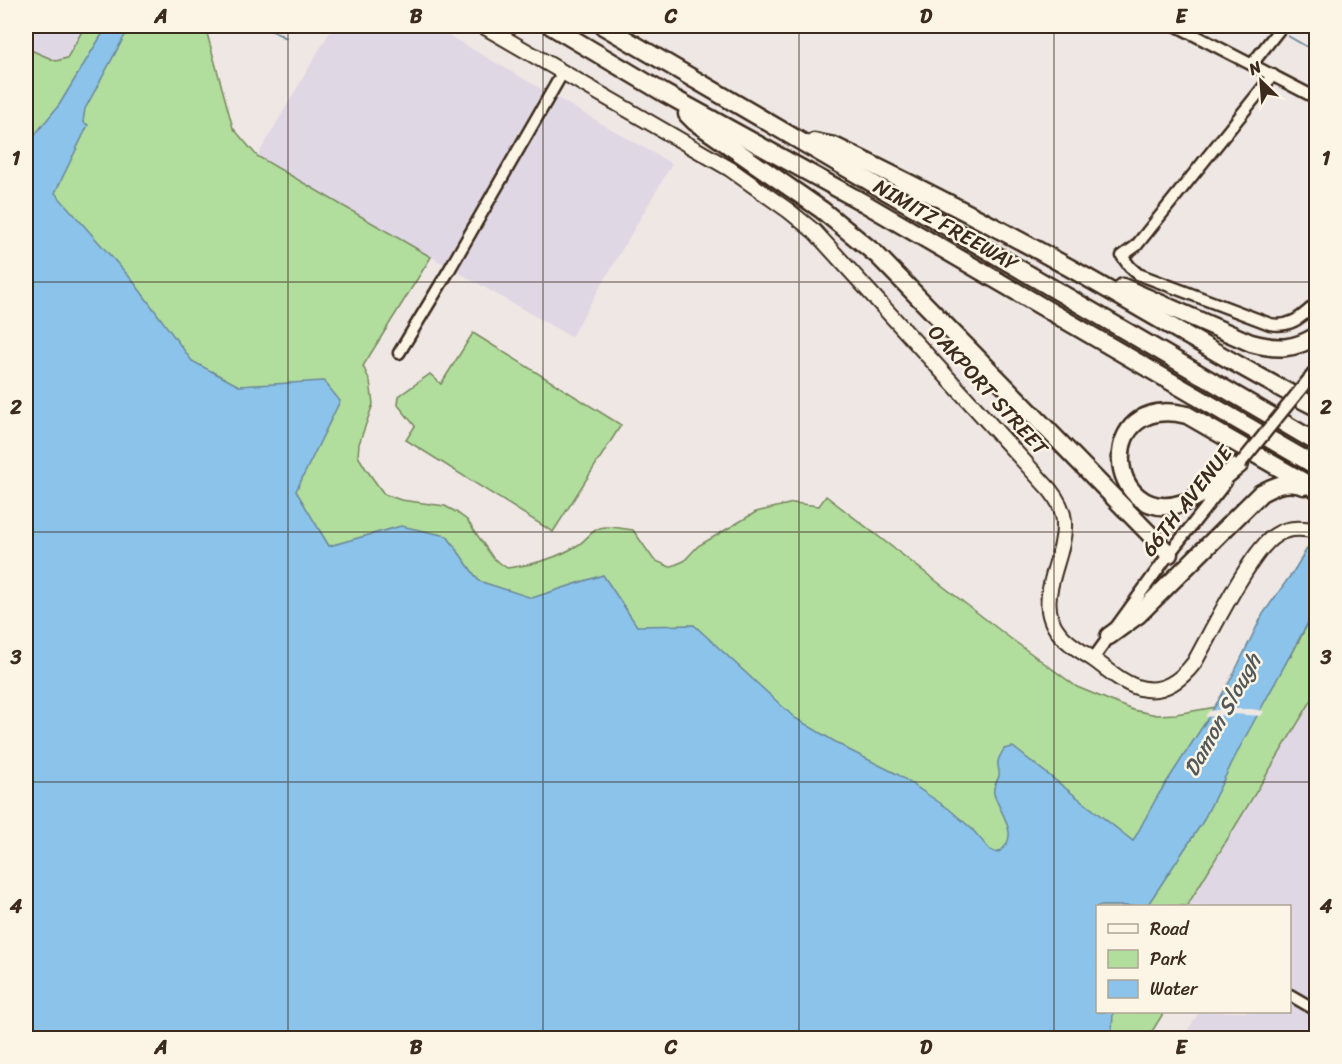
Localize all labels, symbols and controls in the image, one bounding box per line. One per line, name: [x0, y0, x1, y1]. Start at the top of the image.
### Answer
text: A: [153, 0, 168, 34]
text: B: [410, 0, 423, 34]
text: C: [664, 0, 678, 34]
text: D: [920, 0, 933, 34]
text: E: [1175, 0, 1188, 34]
north arrow: [1231, 51, 1291, 111]
text: N: [1243, 52, 1267, 84]
text: 1: [12, 141, 21, 176]
text: 1: [1322, 141, 1331, 176]
street label: NIMITZ FREEWAY: [866, 168, 1027, 283]
street label: OAKPORT STREET: [918, 315, 1059, 466]
text: 2: [9, 390, 22, 425]
text: 2: [1319, 390, 1332, 425]
street label: 66TH AVENUE: [1131, 436, 1244, 565]
text: 3: [10, 640, 22, 675]
text: 3: [1320, 640, 1332, 675]
water label: Damon Slough: [1172, 644, 1273, 784]
text: 4: [9, 889, 23, 924]
text: 4: [1319, 889, 1333, 924]
legend: [1096, 905, 1291, 1013]
text: Road: [1150, 913, 1190, 945]
text: Park: [1150, 943, 1187, 975]
text: Water: [1150, 973, 1199, 1005]
text: A: [153, 1030, 168, 1064]
text: B: [410, 1030, 423, 1064]
text: C: [664, 1030, 678, 1064]
text: D: [920, 1030, 933, 1064]
text: E: [1175, 1030, 1188, 1064]

